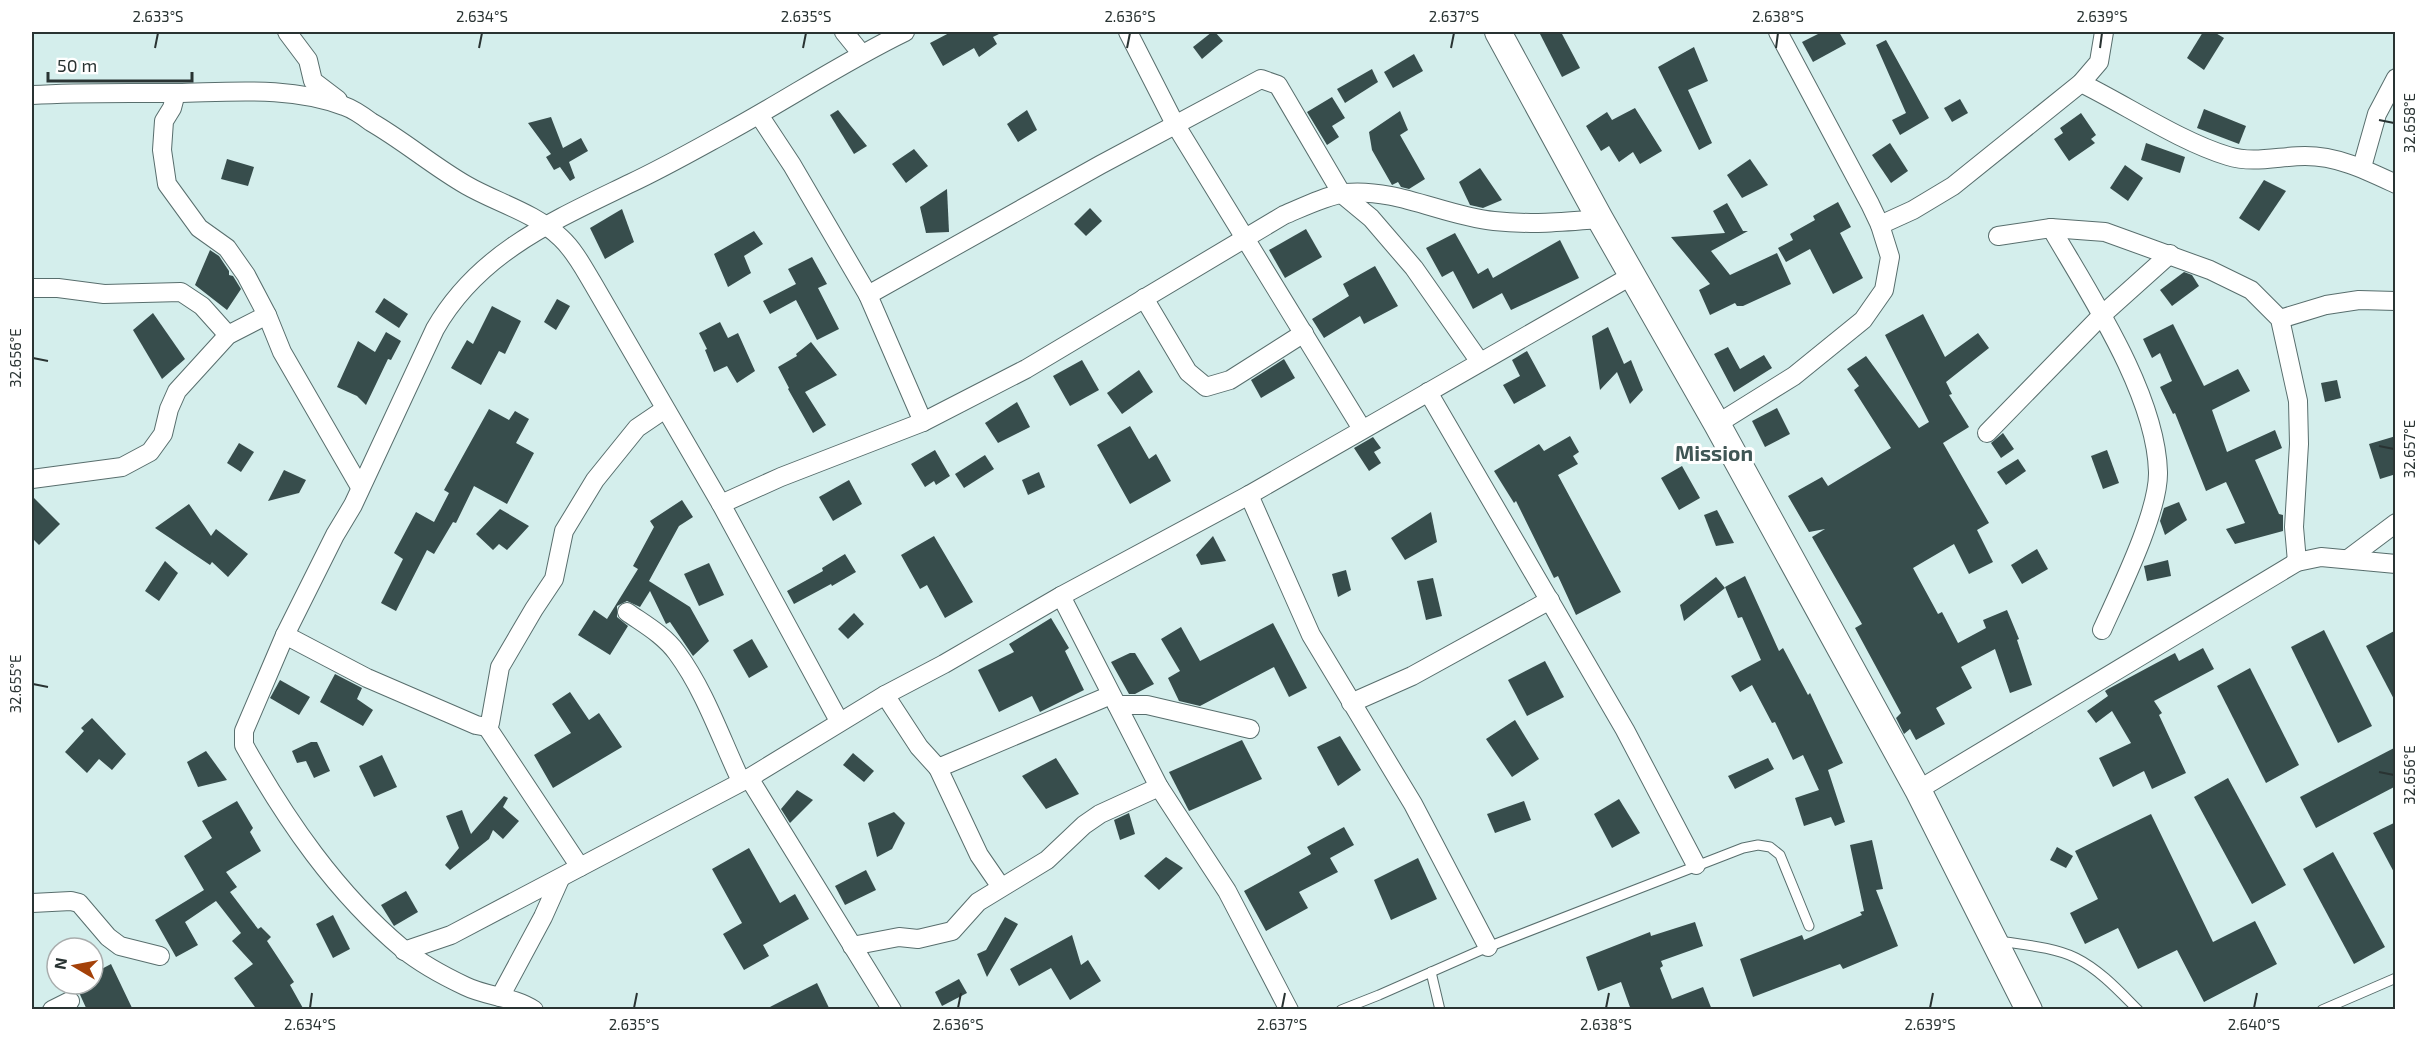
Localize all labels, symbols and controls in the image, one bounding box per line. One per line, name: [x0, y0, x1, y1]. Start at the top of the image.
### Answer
text: 2.633°S: [133, 7, 184, 25]
text: 2.634°S: [456, 7, 508, 25]
text: 2.635°S: [781, 7, 831, 25]
text: 2.636°S: [1104, 7, 1156, 25]
text: 2.637°S: [1429, 7, 1479, 25]
text: 2.638°S: [1752, 7, 1804, 25]
text: 2.639°S: [2076, 7, 2128, 25]
scale bar: [48, 45, 192, 83]
text: 50 m: [57, 54, 97, 76]
text: 32.658°E: [2400, 93, 2418, 153]
text: 32.656°E: [6, 328, 24, 388]
text: 32.657°E: [2400, 420, 2418, 478]
district label: Mission: [1675, 440, 1753, 465]
text: 32.655°E: [6, 655, 24, 713]
text: 32.656°E: [2400, 745, 2418, 805]
north arrow: [45, 936, 105, 996]
text: N: [49, 956, 70, 971]
text: 2.634°S: [284, 1015, 336, 1033]
text: 2.635°S: [609, 1015, 659, 1033]
text: 2.636°S: [932, 1015, 984, 1033]
text: 2.637°S: [1257, 1015, 1307, 1033]
text: 2.638°S: [1580, 1015, 1632, 1033]
text: 2.639°S: [1904, 1015, 1956, 1033]
text: 2.640°S: [2228, 1015, 2280, 1033]

